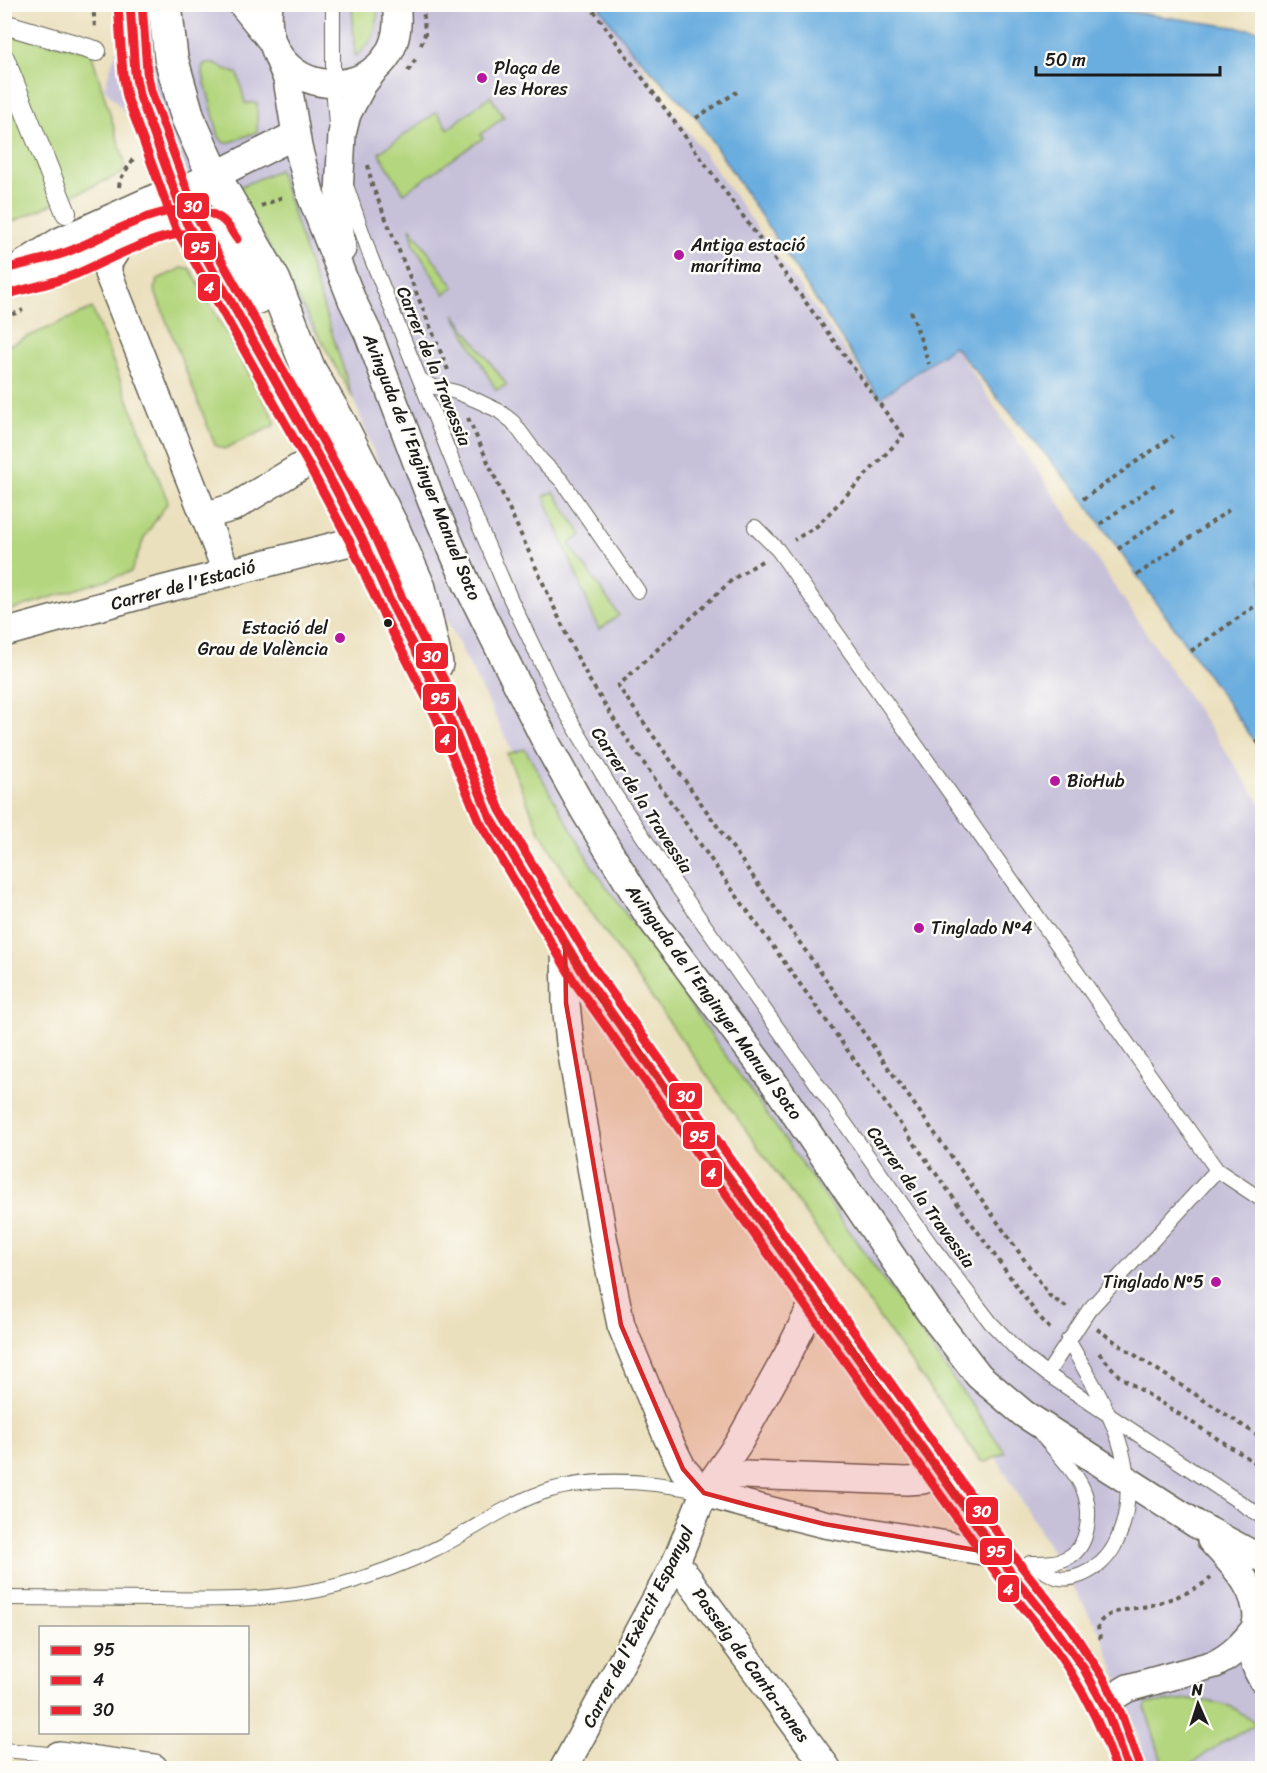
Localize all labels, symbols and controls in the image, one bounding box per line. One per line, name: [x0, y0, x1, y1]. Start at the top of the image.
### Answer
scale bar: [1036, 39, 1220, 77]
text: 50 m: [1045, 44, 1086, 76]
place label: Plaça de les Hores: [494, 52, 568, 105]
marker: Plaça de les Hores: [475, 71, 489, 85]
line badge: 30: [176, 192, 210, 220]
text: 30: [183, 192, 202, 221]
place label: Antiga estació marítima: [690, 229, 806, 282]
line badge: 95: [183, 232, 217, 261]
text: 95: [190, 233, 210, 262]
marker: Antiga estació marítima: [672, 248, 686, 262]
line badge: 4: [197, 273, 221, 302]
text: 4: [203, 273, 214, 302]
street label: Carrer de la Travessia: [387, 281, 481, 452]
street label: Avinguda de l'Enginyer Manuel Soto: [353, 328, 490, 605]
street label: Carrer de l'Estació: [107, 550, 260, 620]
place label: Estació del Grau de València: [198, 612, 329, 665]
unlabelled marker: [382, 617, 394, 629]
marker: Estació del Grau de València: [333, 631, 347, 645]
line badge: 30: [415, 642, 449, 670]
text: 30: [422, 642, 441, 671]
line badge: 95: [422, 683, 457, 712]
text: 95: [430, 684, 450, 713]
street label: Carrer de la Travessia: [582, 720, 702, 881]
line badge: 4: [434, 725, 457, 754]
text: 4: [439, 725, 450, 754]
place label: BioHub: [1067, 765, 1125, 797]
marker: BioHub: [1048, 774, 1062, 788]
street label: Avinguda de l'Enginyer Manuel Soto: [617, 876, 811, 1127]
place label: Tinglado Nº4: [931, 912, 1032, 944]
marker: Tinglado Nº4: [912, 921, 926, 935]
line badge: 30: [668, 1082, 703, 1110]
text: 30: [676, 1082, 695, 1111]
street label: Carrer de la Travessia: [858, 1119, 984, 1276]
line badge: 95: [682, 1121, 716, 1150]
text: 95: [689, 1122, 709, 1151]
line badge: 4: [700, 1159, 723, 1188]
text: 4: [705, 1159, 716, 1188]
place label: Tinglado Nº5: [1103, 1266, 1204, 1298]
marker: Tinglado Nº5: [1209, 1275, 1223, 1289]
line badge: 30: [965, 1496, 999, 1525]
text: 30: [972, 1497, 991, 1526]
street label: Carrer de l'Exèrcit Espanyol: [573, 1520, 703, 1733]
line badge: 95: [979, 1537, 1013, 1566]
text: 95: [986, 1537, 1006, 1566]
line badge: 4: [997, 1574, 1020, 1603]
text: 4: [1002, 1575, 1013, 1604]
street label: Passeig de Canta-ranes: [684, 1581, 819, 1750]
legend: [39, 1626, 249, 1734]
text: 95: [93, 1634, 115, 1666]
text: 4: [93, 1664, 104, 1696]
north arrow: [1168, 1674, 1228, 1734]
text: N: [1190, 1675, 1204, 1704]
text: 30: [93, 1694, 114, 1726]

